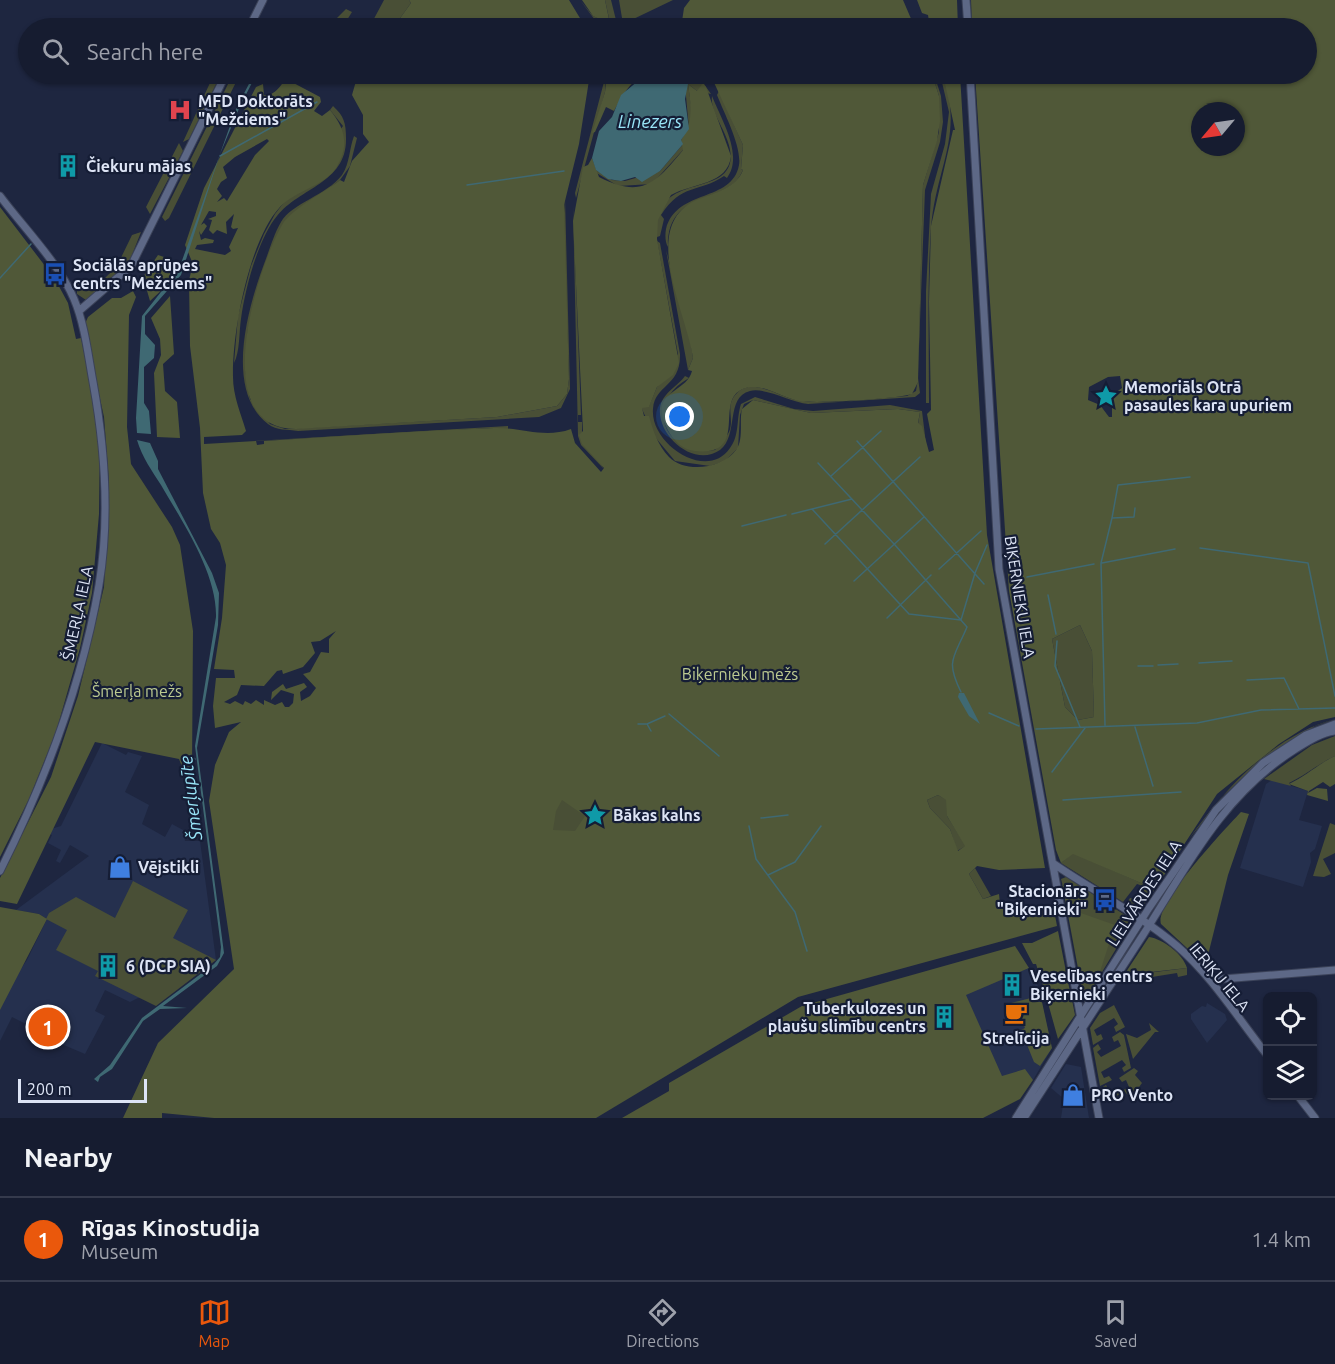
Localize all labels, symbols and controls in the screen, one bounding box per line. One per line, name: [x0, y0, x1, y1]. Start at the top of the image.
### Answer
search box: [18, 18, 1317, 84]
icon: search: [39, 35, 72, 68]
text: Search here: [87, 39, 203, 64]
place label: MFD Doktorāts "Mežciems": [198, 92, 313, 128]
hospital icon: MFD Doktorāts "Mežciems": [167, 97, 193, 123]
north arrow: [1191, 102, 1245, 156]
water label: Linezers: [618, 111, 682, 131]
building icon: Čiekuru mājas: [55, 153, 81, 179]
place label: Čiekuru mājas: [86, 156, 191, 175]
place label: Sociālās aprūpes centrs "Mežciems": [73, 256, 212, 292]
bus stop icon: Sociālās aprūpes centrs "Mežciems": [42, 261, 68, 287]
place label: Memoriāls Otrā pasaules kara upuriem: [1124, 378, 1292, 414]
place icon: Memoriāls Otrā pasaules kara upuriem: [1093, 383, 1119, 409]
your location: [665, 402, 694, 431]
street label: BIĶERNIEKU IELA: [1001, 534, 1039, 660]
street label: ŠMERĻA IELA: [57, 563, 96, 662]
park label: Biķernieku mežs: [682, 665, 798, 683]
park label: Šmerļa mežs: [92, 681, 182, 700]
water label: Šmerļupīte: [174, 755, 205, 843]
place icon: Bākas kalns: [582, 802, 608, 828]
place label: Bākas kalns: [613, 806, 700, 824]
street label: LIELVĀRDES IELA: [1103, 836, 1185, 949]
shop icon: Vējstikli: [107, 854, 133, 880]
place label: Vējstikli: [138, 858, 199, 876]
place label: Stacionārs "Biķernieki": [997, 882, 1087, 919]
bus stop icon: Stacionārs "Biķernieki": [1092, 887, 1118, 913]
street label: IERIĶU IELA: [1186, 939, 1254, 1015]
building icon: 6 (DCP SIA): [95, 953, 121, 979]
place label: 6 (DCP SIA): [126, 957, 211, 976]
place label: Veselības centrs Biķernieki: [1030, 967, 1152, 1004]
building icon: Veselības centrs Biķernieki: [999, 972, 1025, 998]
map controls: [1263, 992, 1317, 1100]
button: locate: [1263, 992, 1317, 1046]
place label: Tuberkulozes un plaušu slimību centrs: [768, 999, 926, 1035]
cafe icon: Strelīcija: [1003, 1000, 1029, 1026]
pin: 1: [28, 1004, 68, 1050]
building icon: Tuberkulozes un plaušu slimību centrs: [931, 1004, 957, 1030]
place label: Strelīcija: [983, 1029, 1049, 1047]
button: layers: [1263, 1046, 1317, 1100]
scale bar: [18, 1076, 147, 1104]
text: 200 m: [27, 1080, 72, 1098]
shop icon: PRO Vento: [1060, 1082, 1086, 1108]
place label: PRO Vento: [1091, 1086, 1173, 1104]
text: Nearby: [24, 1143, 112, 1172]
text: Rīgas Kinostudija: [81, 1215, 260, 1240]
text: 1: [38, 1228, 49, 1251]
text: 1.4 km: [1252, 1228, 1311, 1251]
text: Museum: [81, 1240, 158, 1263]
tab: Map: [198, 1296, 231, 1350]
tab: Directions: [626, 1296, 699, 1350]
tab: Saved: [1095, 1296, 1137, 1350]

